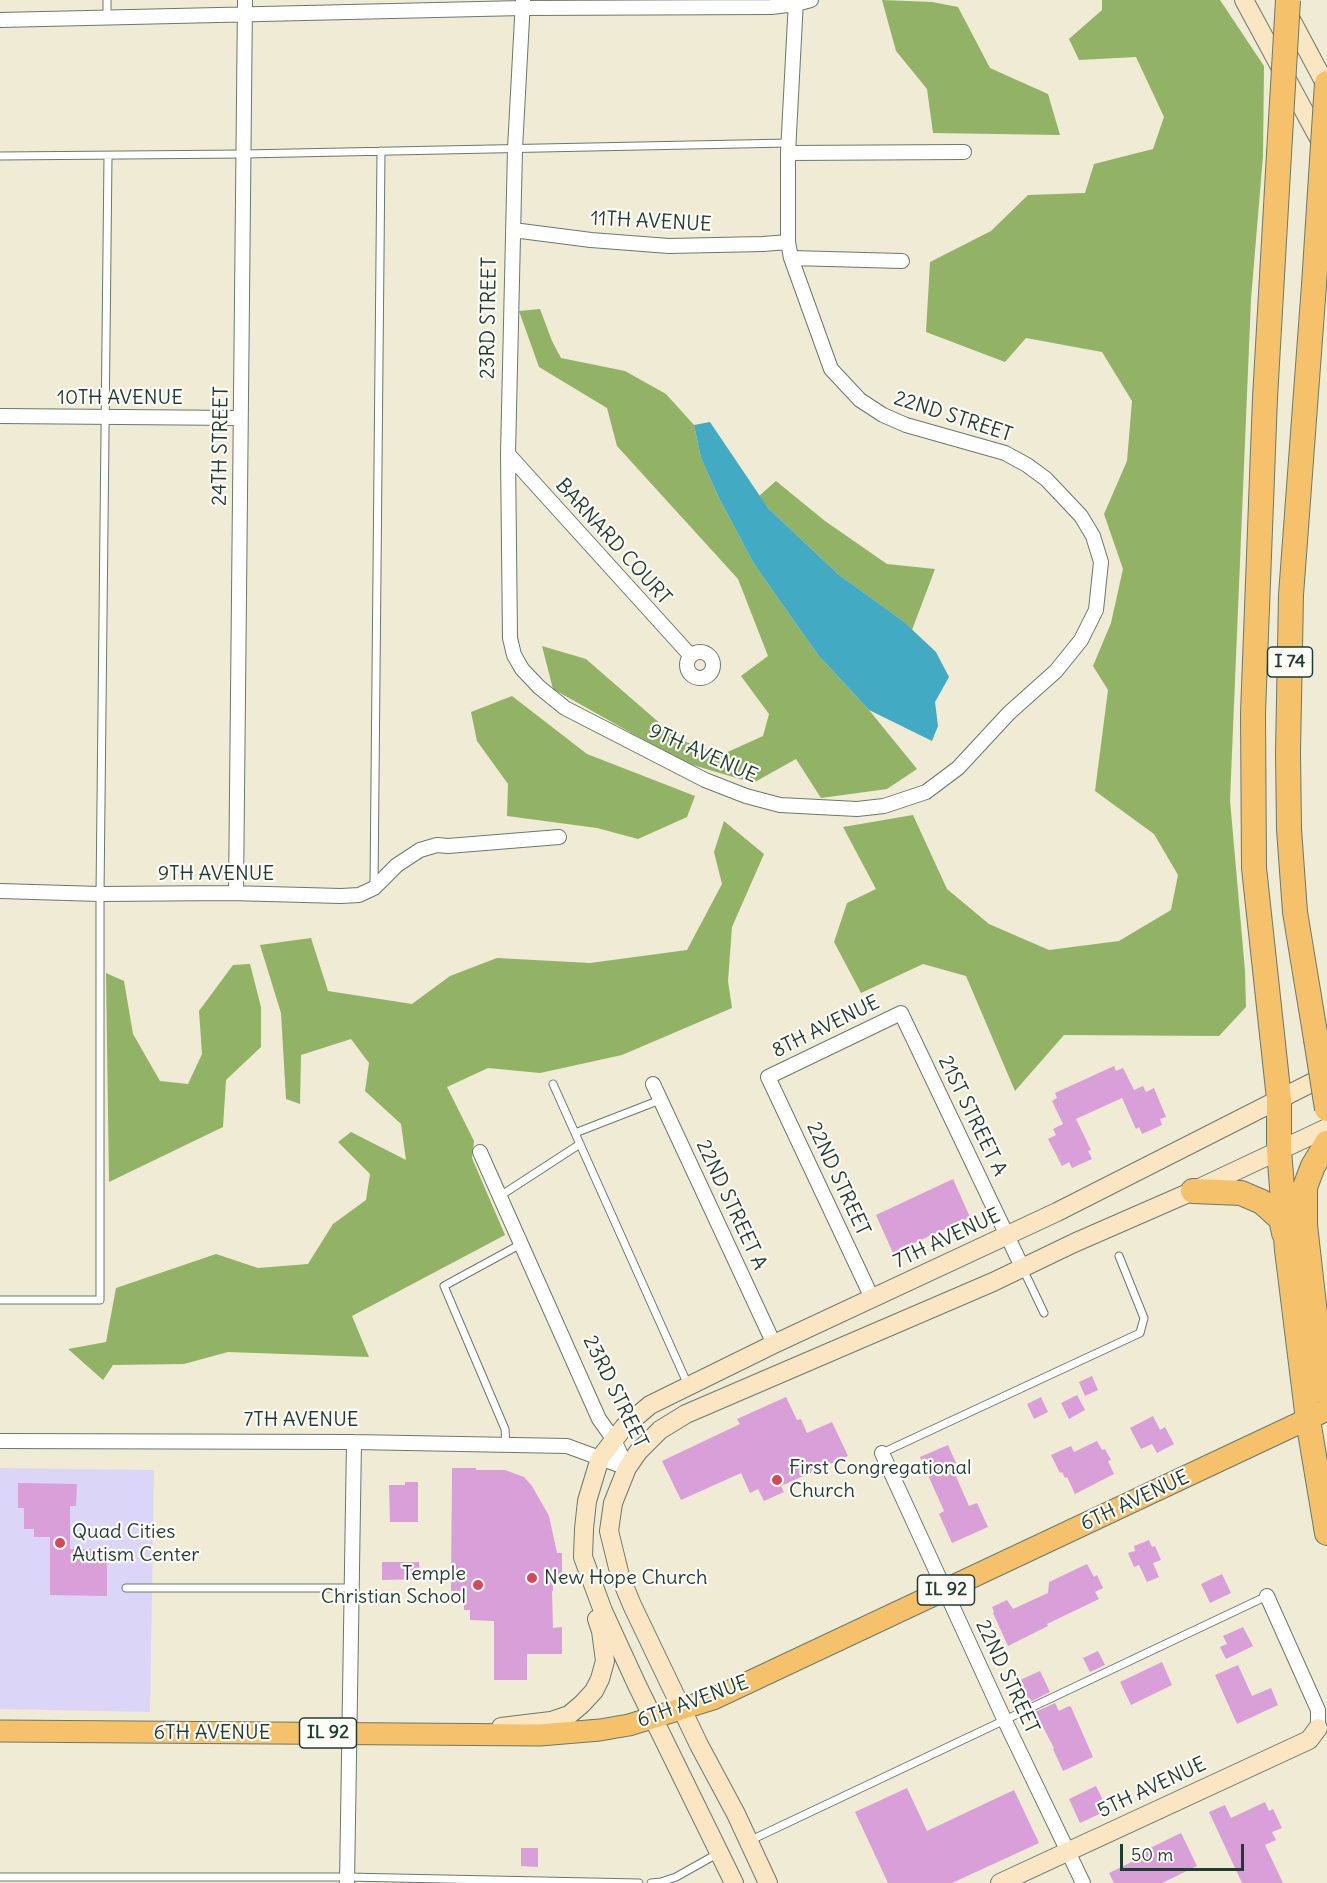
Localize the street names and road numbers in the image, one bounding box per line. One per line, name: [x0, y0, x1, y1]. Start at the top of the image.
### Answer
street label: 11TH AVENUE: [590, 207, 712, 237]
street label: 23RD STREET: [476, 257, 502, 379]
street label: 10TH AVENUE: [57, 386, 183, 410]
street label: 24TH STREET: [208, 386, 234, 506]
street label: 22ND STREET: [891, 387, 1015, 447]
street label: BARNARD COURT: [550, 474, 676, 610]
road number: I 74: [1268, 647, 1312, 677]
street label: 9TH AVENUE: [645, 719, 761, 789]
street label: 9TH AVENUE: [158, 862, 274, 886]
street label: 8TH AVENUE: [768, 991, 884, 1063]
street label: 21ST STREET A: [933, 1052, 1011, 1180]
street label: 22ND STREET: [801, 1118, 875, 1240]
street label: 22ND STREET A: [690, 1136, 772, 1274]
street label: 7TH AVENUE: [890, 1204, 1004, 1274]
street label: 23RD STREET: [577, 1332, 653, 1452]
street label: 7TH AVENUE: [243, 1408, 359, 1432]
street label: 6TH AVENUE: [1077, 1465, 1193, 1537]
road number: IL 92: [918, 1575, 974, 1605]
street label: 22ND STREET: [970, 1616, 1044, 1738]
street label: 6TH AVENUE: [634, 1671, 752, 1733]
road number: IL 92: [300, 1718, 356, 1748]
street label: 6TH AVENUE: [154, 1721, 270, 1745]
street label: 5TH AVENUE: [1094, 1752, 1210, 1824]

